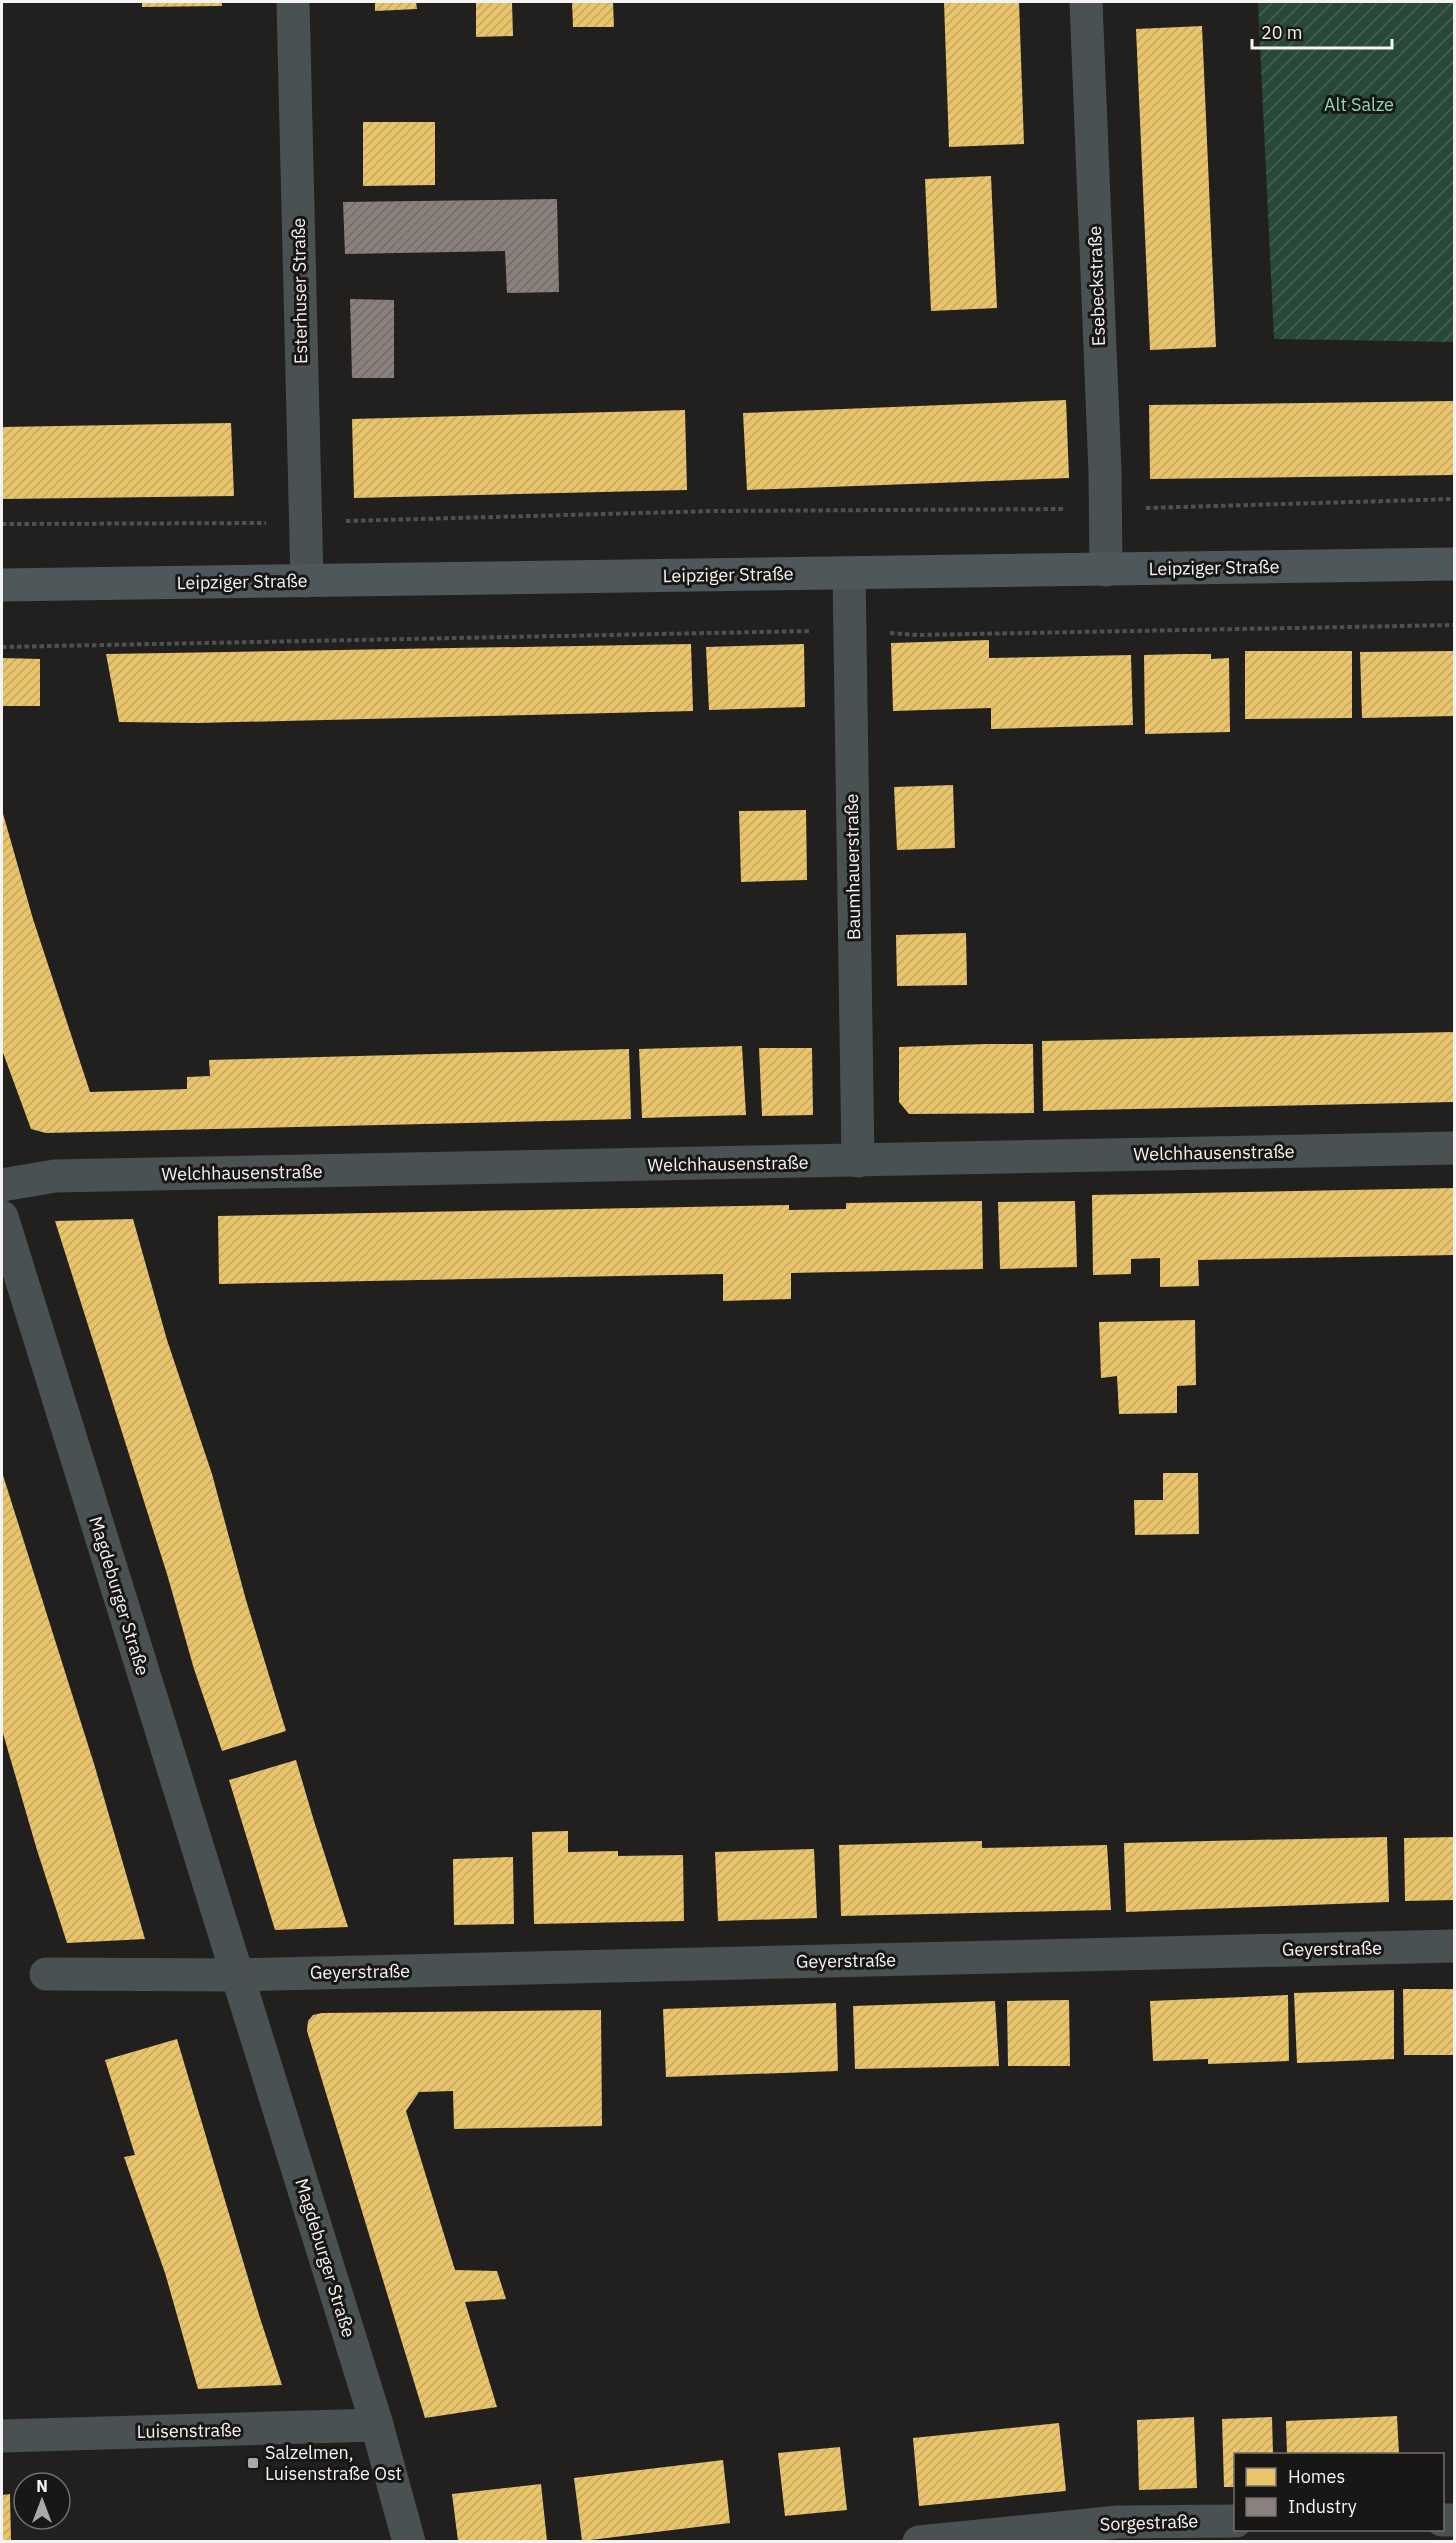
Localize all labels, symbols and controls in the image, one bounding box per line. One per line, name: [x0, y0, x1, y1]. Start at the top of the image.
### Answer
scale bar: [1252, 12, 1392, 50]
text: 20 m: [1261, 21, 1303, 44]
park label: Alt Salze: [1324, 93, 1394, 116]
street label: Esterhuser Straße: [287, 218, 312, 364]
street label: Esebeckstraße: [1083, 225, 1110, 347]
street label: Leipziger Straße: [1148, 555, 1280, 580]
street label: Leipziger Straße: [662, 562, 794, 587]
street label: Leipziger Straße: [176, 569, 308, 594]
street label: Baumhauerstraße: [840, 794, 865, 940]
street label: Welchhausenstraße: [1133, 1140, 1295, 1165]
street label: Welchhausenstraße: [647, 1151, 809, 1176]
street label: Welchhausenstraße: [161, 1160, 323, 1185]
street label: Magdeburger Straße: [84, 1513, 155, 1678]
street label: Geyerstraße: [1282, 1936, 1382, 1961]
street label: Geyerstraße: [796, 1948, 896, 1973]
street label: Geyerstraße: [310, 1959, 410, 1984]
street label: Magdeburger Straße: [290, 2175, 361, 2340]
street label: Luisenstraße: [136, 2418, 242, 2443]
place label: Salzelmen, Luisenstraße Ost: [265, 2441, 402, 2485]
legend: [1234, 2453, 1444, 2531]
marker: Salzelmen, Luisenstraße Ost: [246, 2456, 260, 2470]
text: Homes: [1288, 2465, 1345, 2488]
north arrow: [12, 2471, 72, 2531]
text: N: [36, 2476, 48, 2496]
text: Industry: [1288, 2495, 1357, 2518]
street label: Sorgestraße: [1099, 2509, 1199, 2536]

